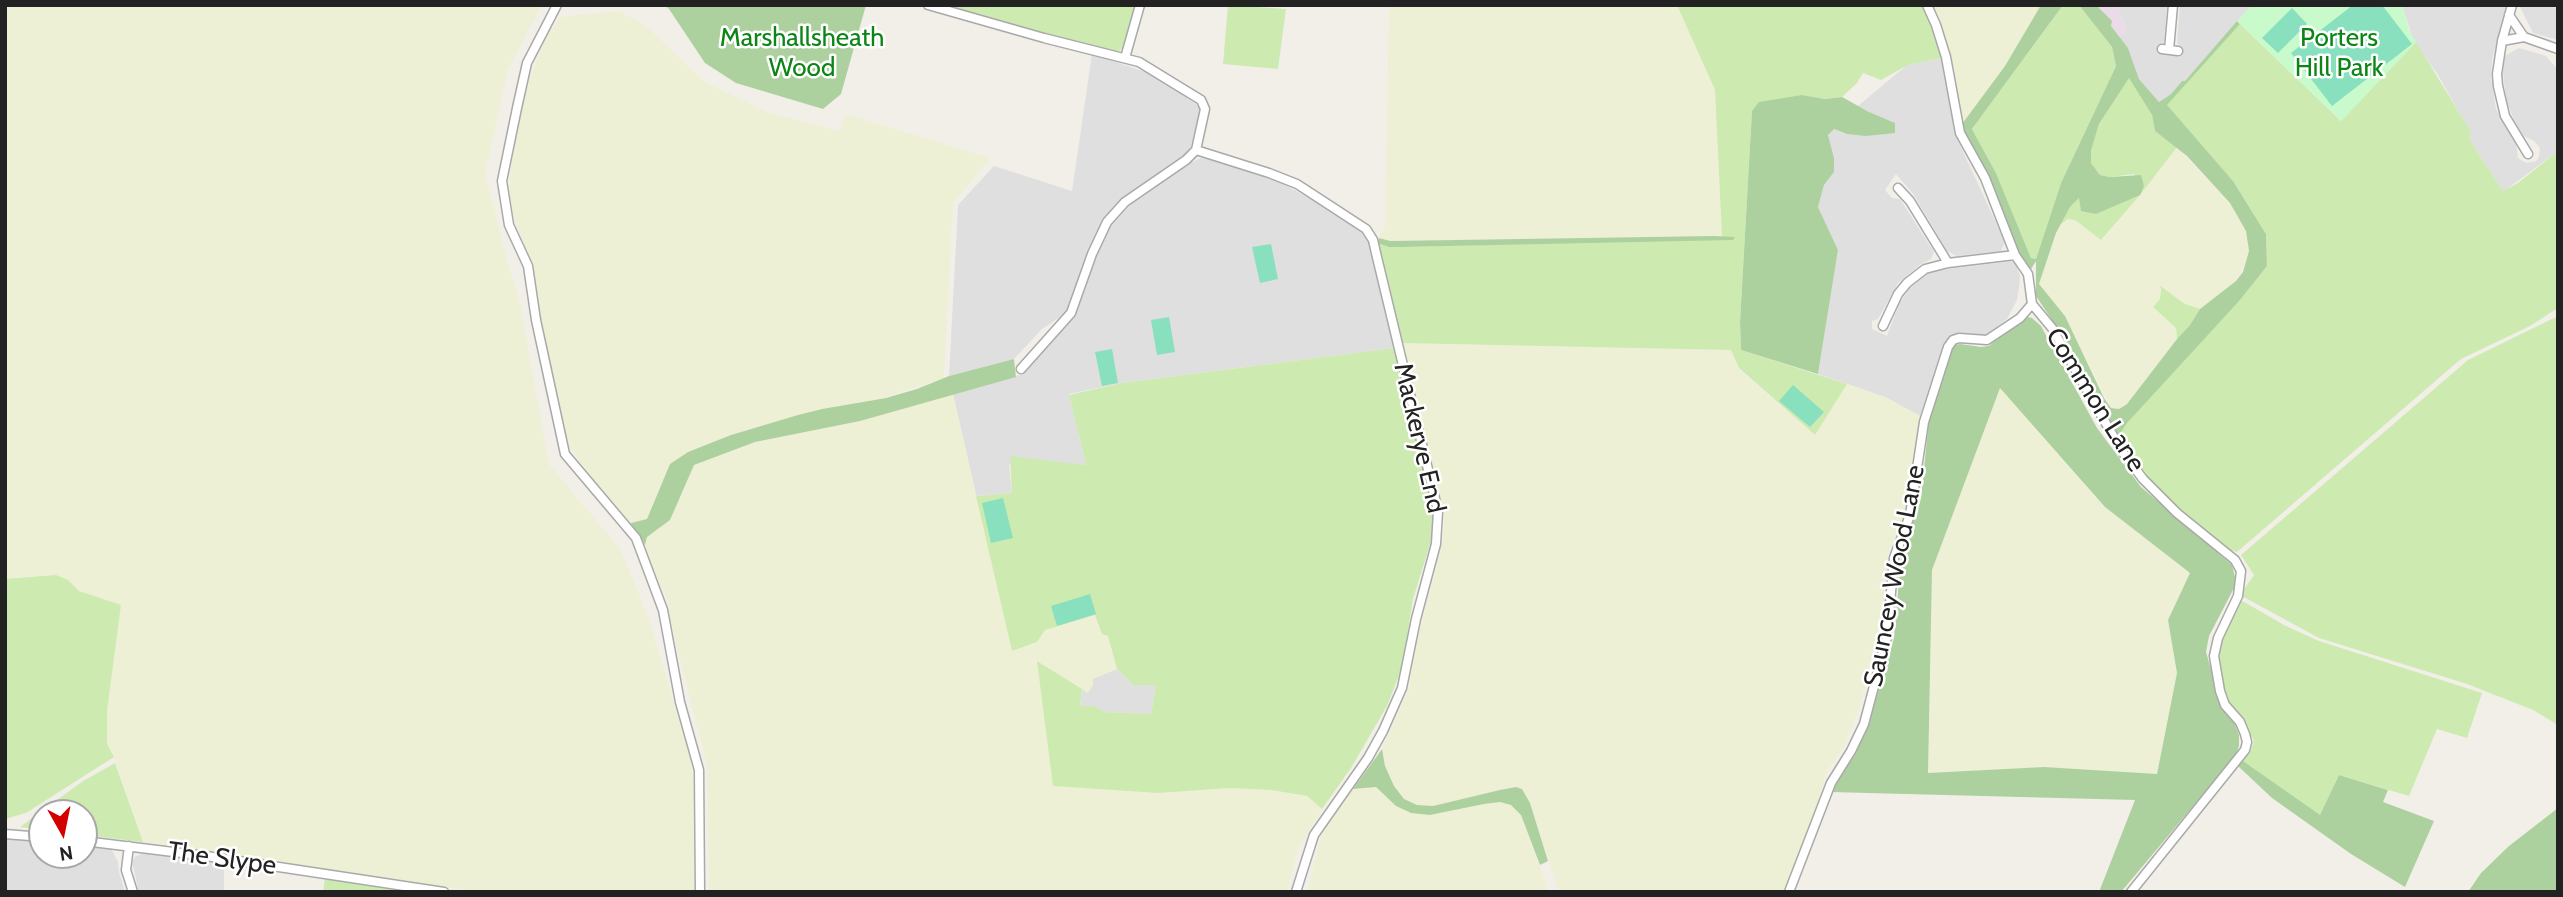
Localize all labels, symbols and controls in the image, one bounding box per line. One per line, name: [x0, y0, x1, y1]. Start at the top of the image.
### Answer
park label: Marshallsheath Wood: [720, 22, 884, 84]
park label: Porters Hill Park: [2295, 22, 2383, 84]
street label: Common Lane: [2038, 322, 2152, 478]
street label: Mackerye End: [1387, 360, 1451, 516]
street label: Sauncey Wood Lane: [1858, 462, 1932, 690]
north arrow: [28, 799, 98, 869]
street label: The Slype: [166, 836, 278, 882]
text: N: [58, 841, 74, 866]

